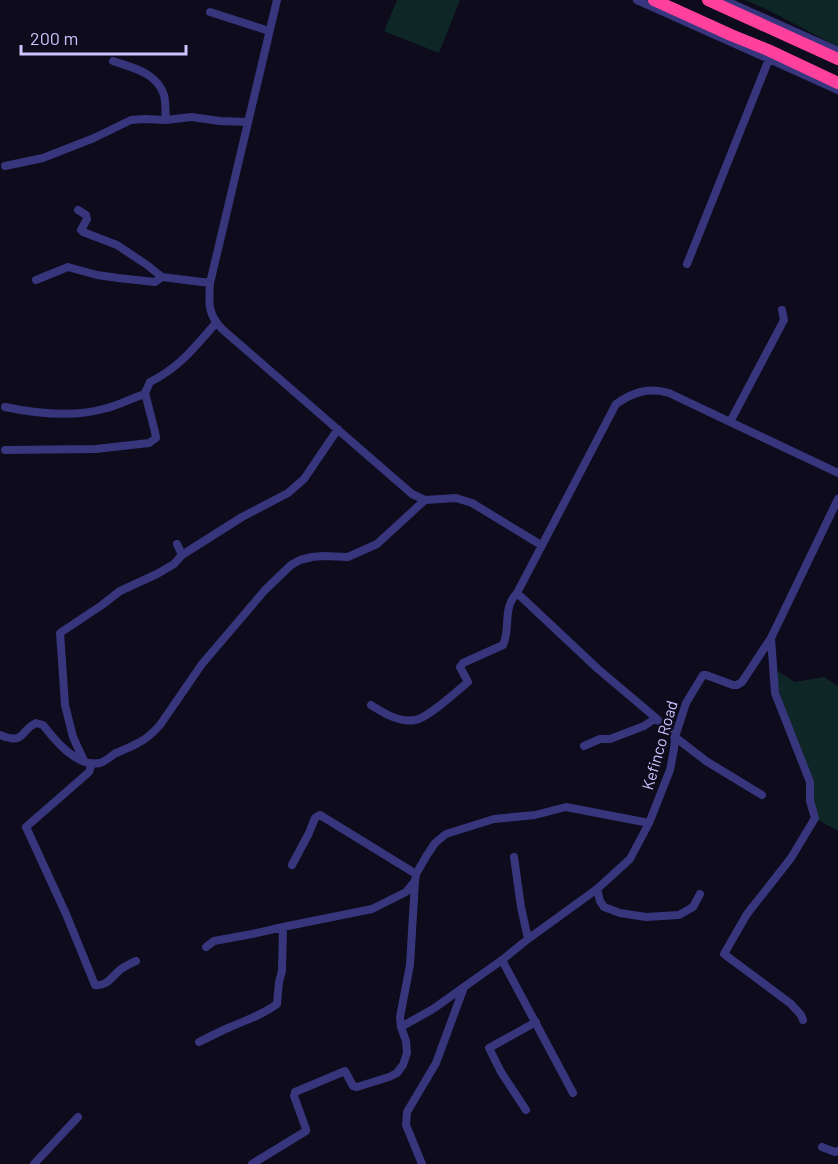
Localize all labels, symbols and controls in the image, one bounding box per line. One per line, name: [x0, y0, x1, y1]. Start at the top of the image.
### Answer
scale bar: [21, 18, 186, 56]
text: 200 m: [30, 27, 78, 49]
street label: Kefinco Road: [637, 698, 681, 792]

